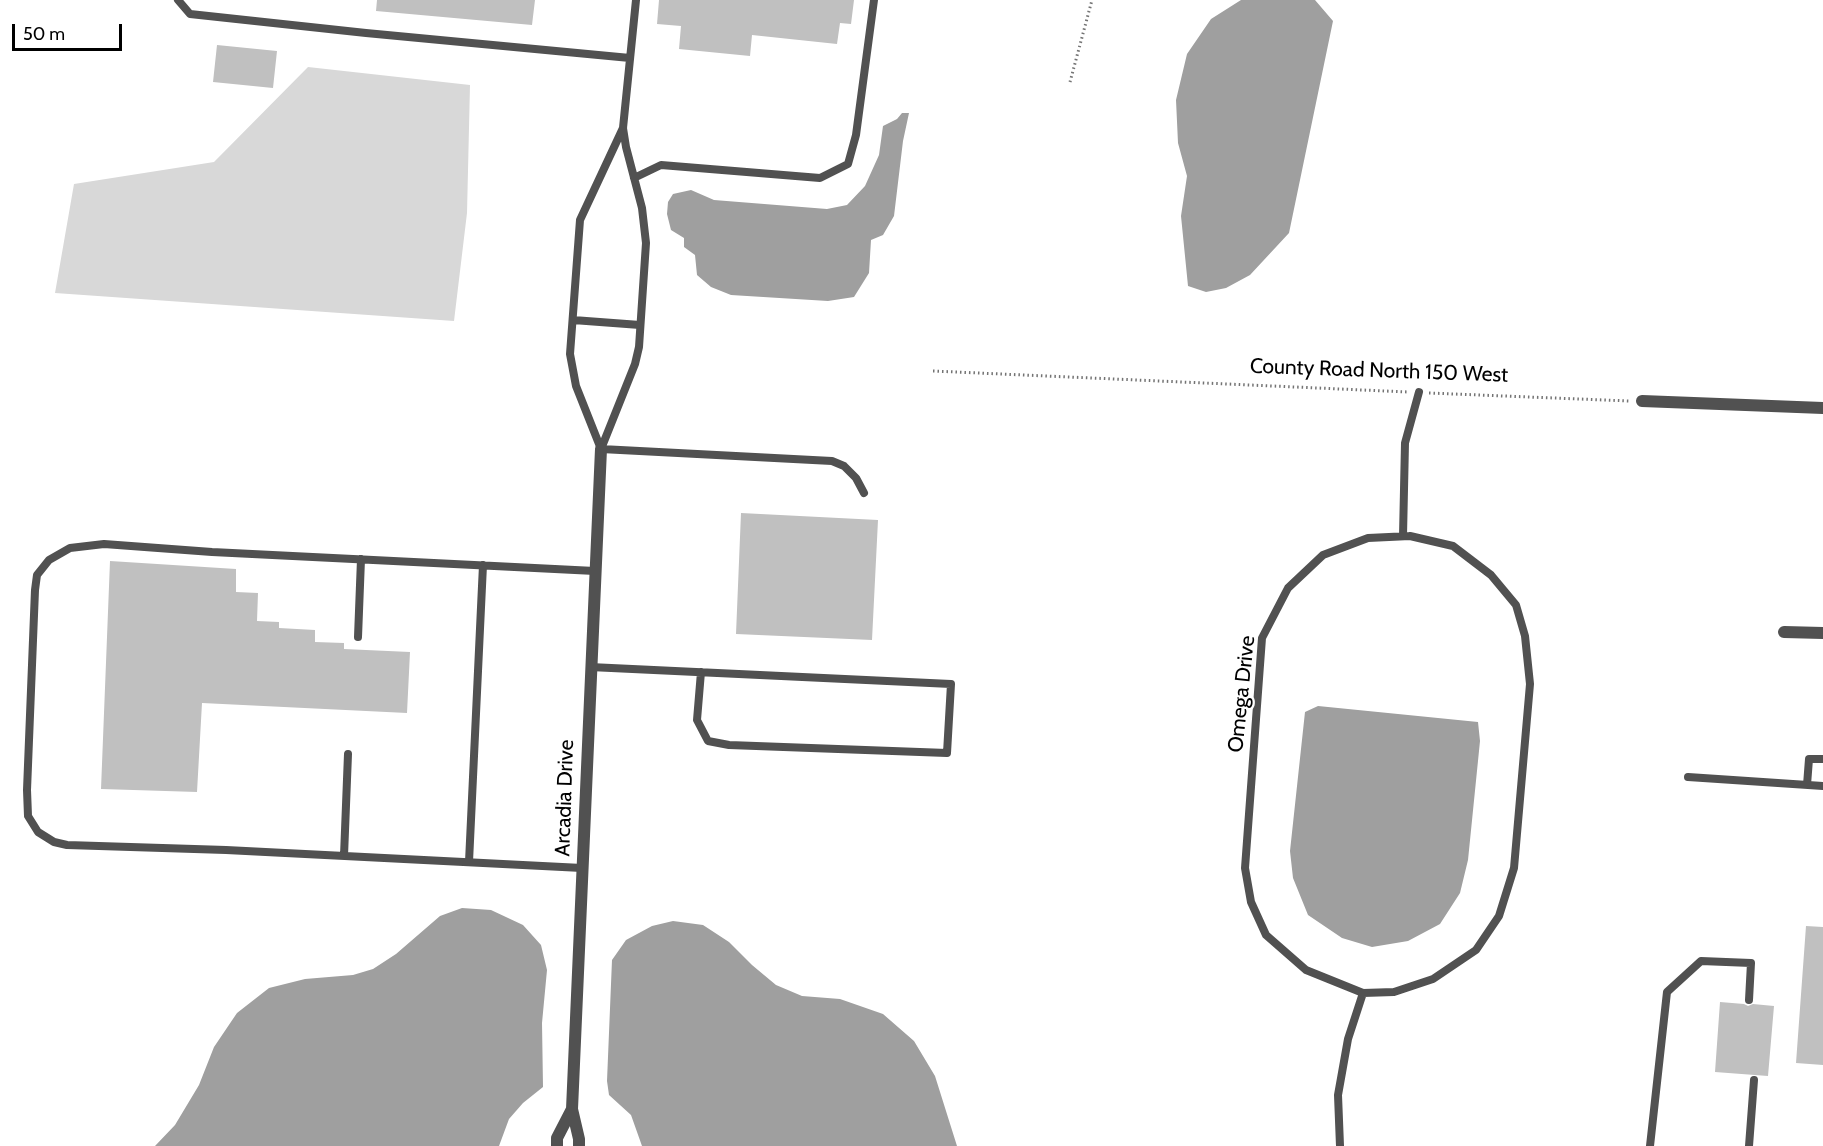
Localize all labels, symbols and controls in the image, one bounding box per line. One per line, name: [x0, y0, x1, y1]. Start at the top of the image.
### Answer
scale bar: [15, 12, 124, 50]
text: 50 m: [23, 23, 65, 45]
street label: County Road North 150 West: [1249, 354, 1509, 388]
street label: Omega Drive: [1223, 634, 1261, 754]
street label: Arcadia Drive: [550, 739, 580, 857]

